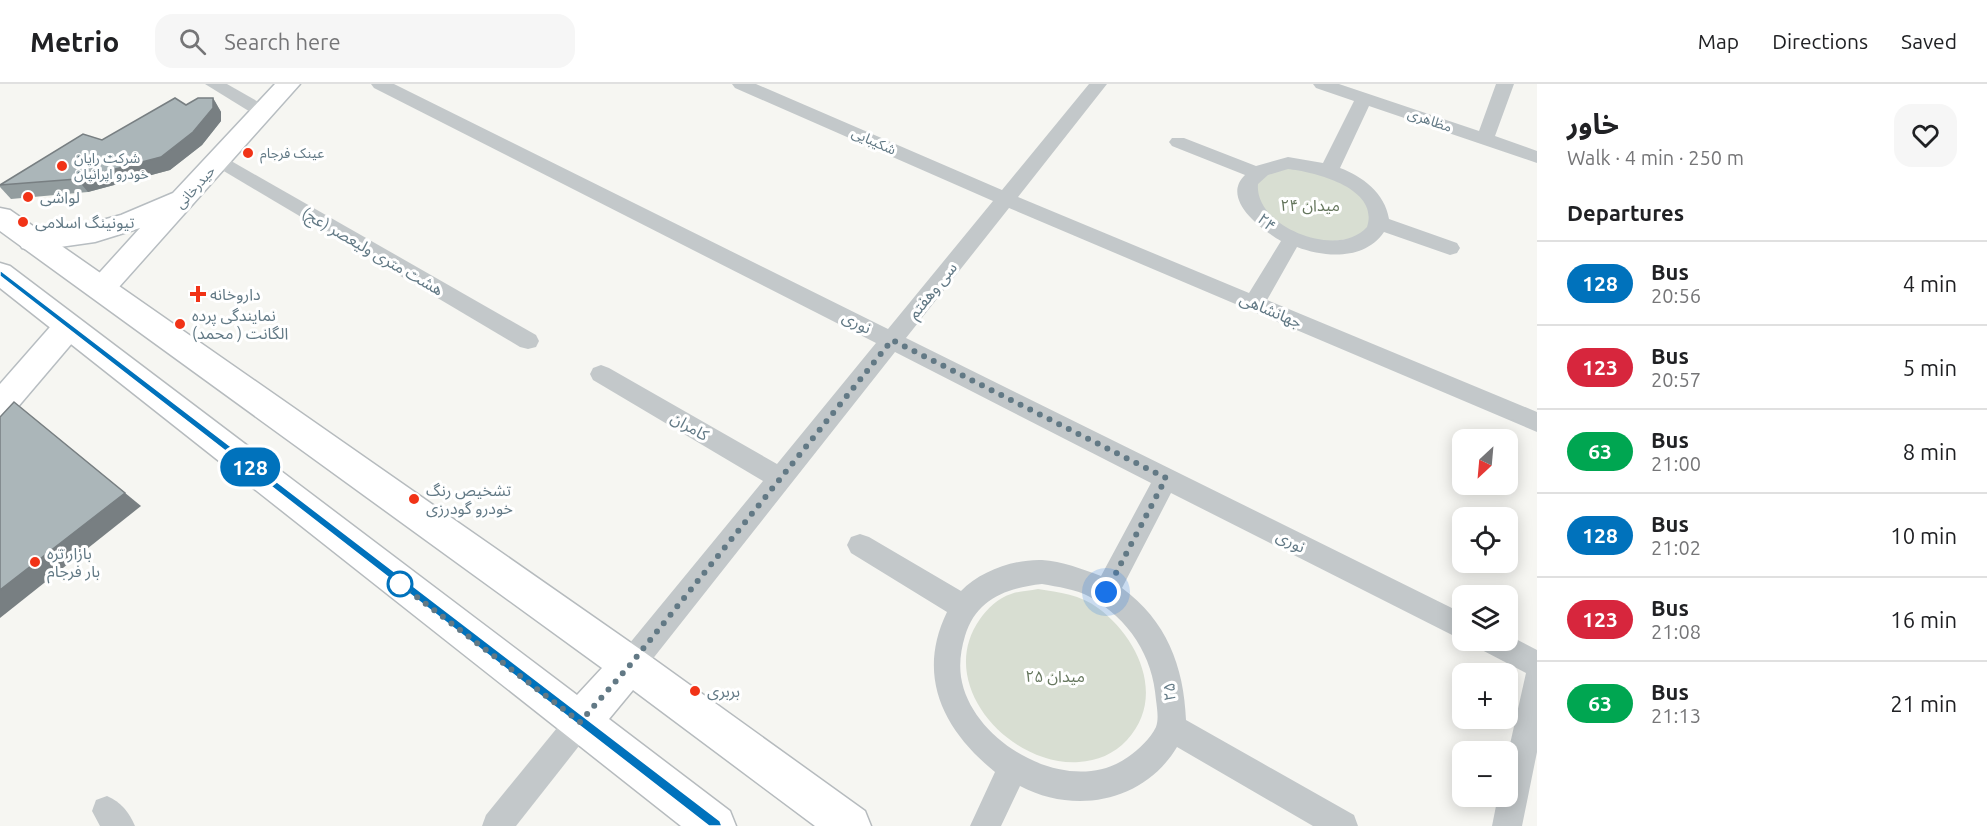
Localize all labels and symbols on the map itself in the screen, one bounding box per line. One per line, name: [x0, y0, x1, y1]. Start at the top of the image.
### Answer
street label: مظاهری: [1406, 105, 1454, 136]
street label: شکیبایی: [849, 124, 899, 159]
place label: عینک فرجام: [260, 145, 324, 164]
marker: عینک فرجام: [241, 146, 255, 160]
place label: شرکت رایان خودرو ایرانیان: [74, 150, 149, 183]
marker: شرکت رایان خودرو ایرانیان: [55, 159, 69, 173]
street label: حیدرخانی: [172, 162, 219, 212]
place label: لواشی: [40, 188, 80, 207]
marker: لواشی: [21, 190, 35, 204]
park label: میدان ۲۴: [1280, 196, 1340, 215]
street label: هشت متری ولیعصر (عج): [297, 203, 447, 302]
street label: ۲۴: [1254, 209, 1280, 235]
place label: تیونینگ اسلامی: [35, 213, 135, 232]
marker: تیونینگ اسلامی: [16, 215, 30, 229]
street label: سی وهفتم: [904, 258, 963, 324]
place label: داروخانه: [210, 285, 261, 304]
marker: داروخانه: [191, 287, 205, 301]
street label: جهانشاهی: [1237, 289, 1305, 332]
place label: نمایندگی پرده الگانت ( محمد): [192, 306, 288, 343]
street label: نوری: [839, 307, 874, 338]
marker: نمایندگی پرده الگانت ( محمد): [173, 317, 187, 331]
street label: کامران: [668, 408, 712, 445]
north arrow: [1452, 429, 1518, 495]
line badge: 128: [216, 448, 284, 487]
place label: تشخیص رنگ خودرو گودرزی: [426, 481, 513, 518]
marker: تشخیص رنگ خودرو گودرزی: [407, 492, 421, 506]
street label: نوری: [1273, 526, 1308, 557]
place label: بازار تره بار فرجام: [47, 544, 100, 584]
marker: بازار تره بار فرجام: [28, 555, 42, 569]
unlabelled marker: [387, 571, 413, 597]
your location: [1091, 577, 1121, 607]
park label: میدان ۲۵: [1025, 667, 1085, 686]
place label: بربری: [707, 682, 740, 701]
street label: ۲۵: [1159, 682, 1179, 702]
marker: بربری: [688, 684, 702, 698]

